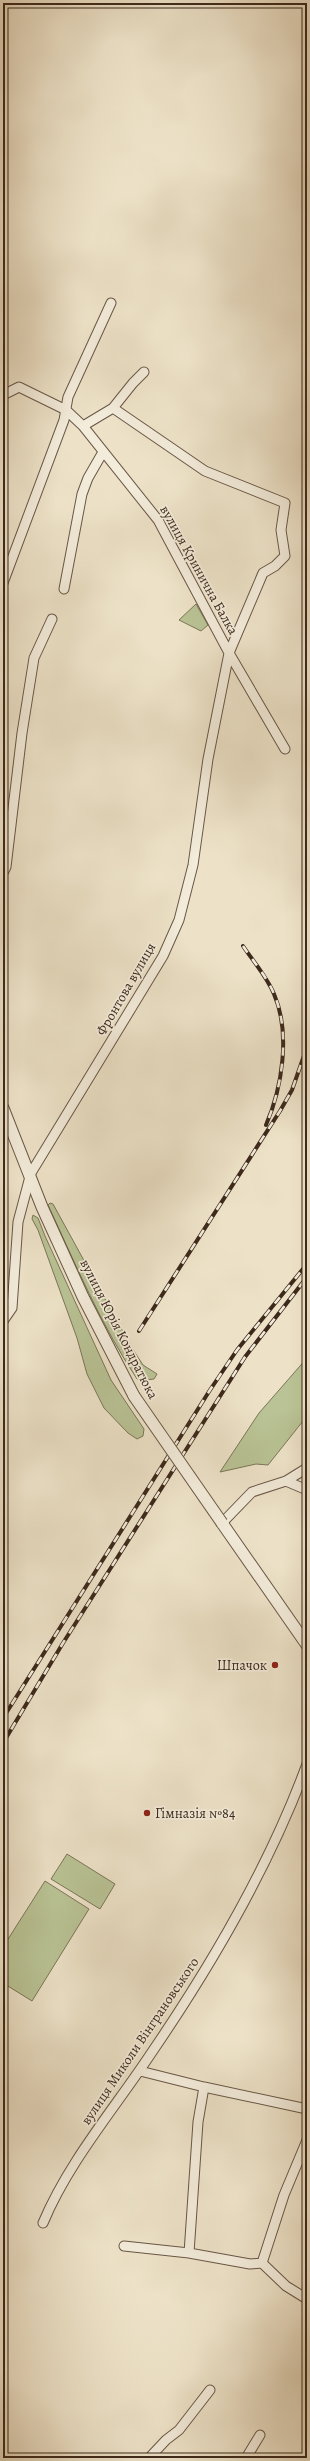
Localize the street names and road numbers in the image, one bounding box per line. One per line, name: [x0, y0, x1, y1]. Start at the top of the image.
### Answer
street label: вулиця Кринична Балка: [155, 502, 243, 639]
street label: Фронтова вулиця: [92, 939, 160, 1039]
street label: вулиця Юрія Кондратюка: [75, 1256, 163, 1403]
street label: вулиця Миколи Вінграновського: [77, 1953, 203, 2129]

